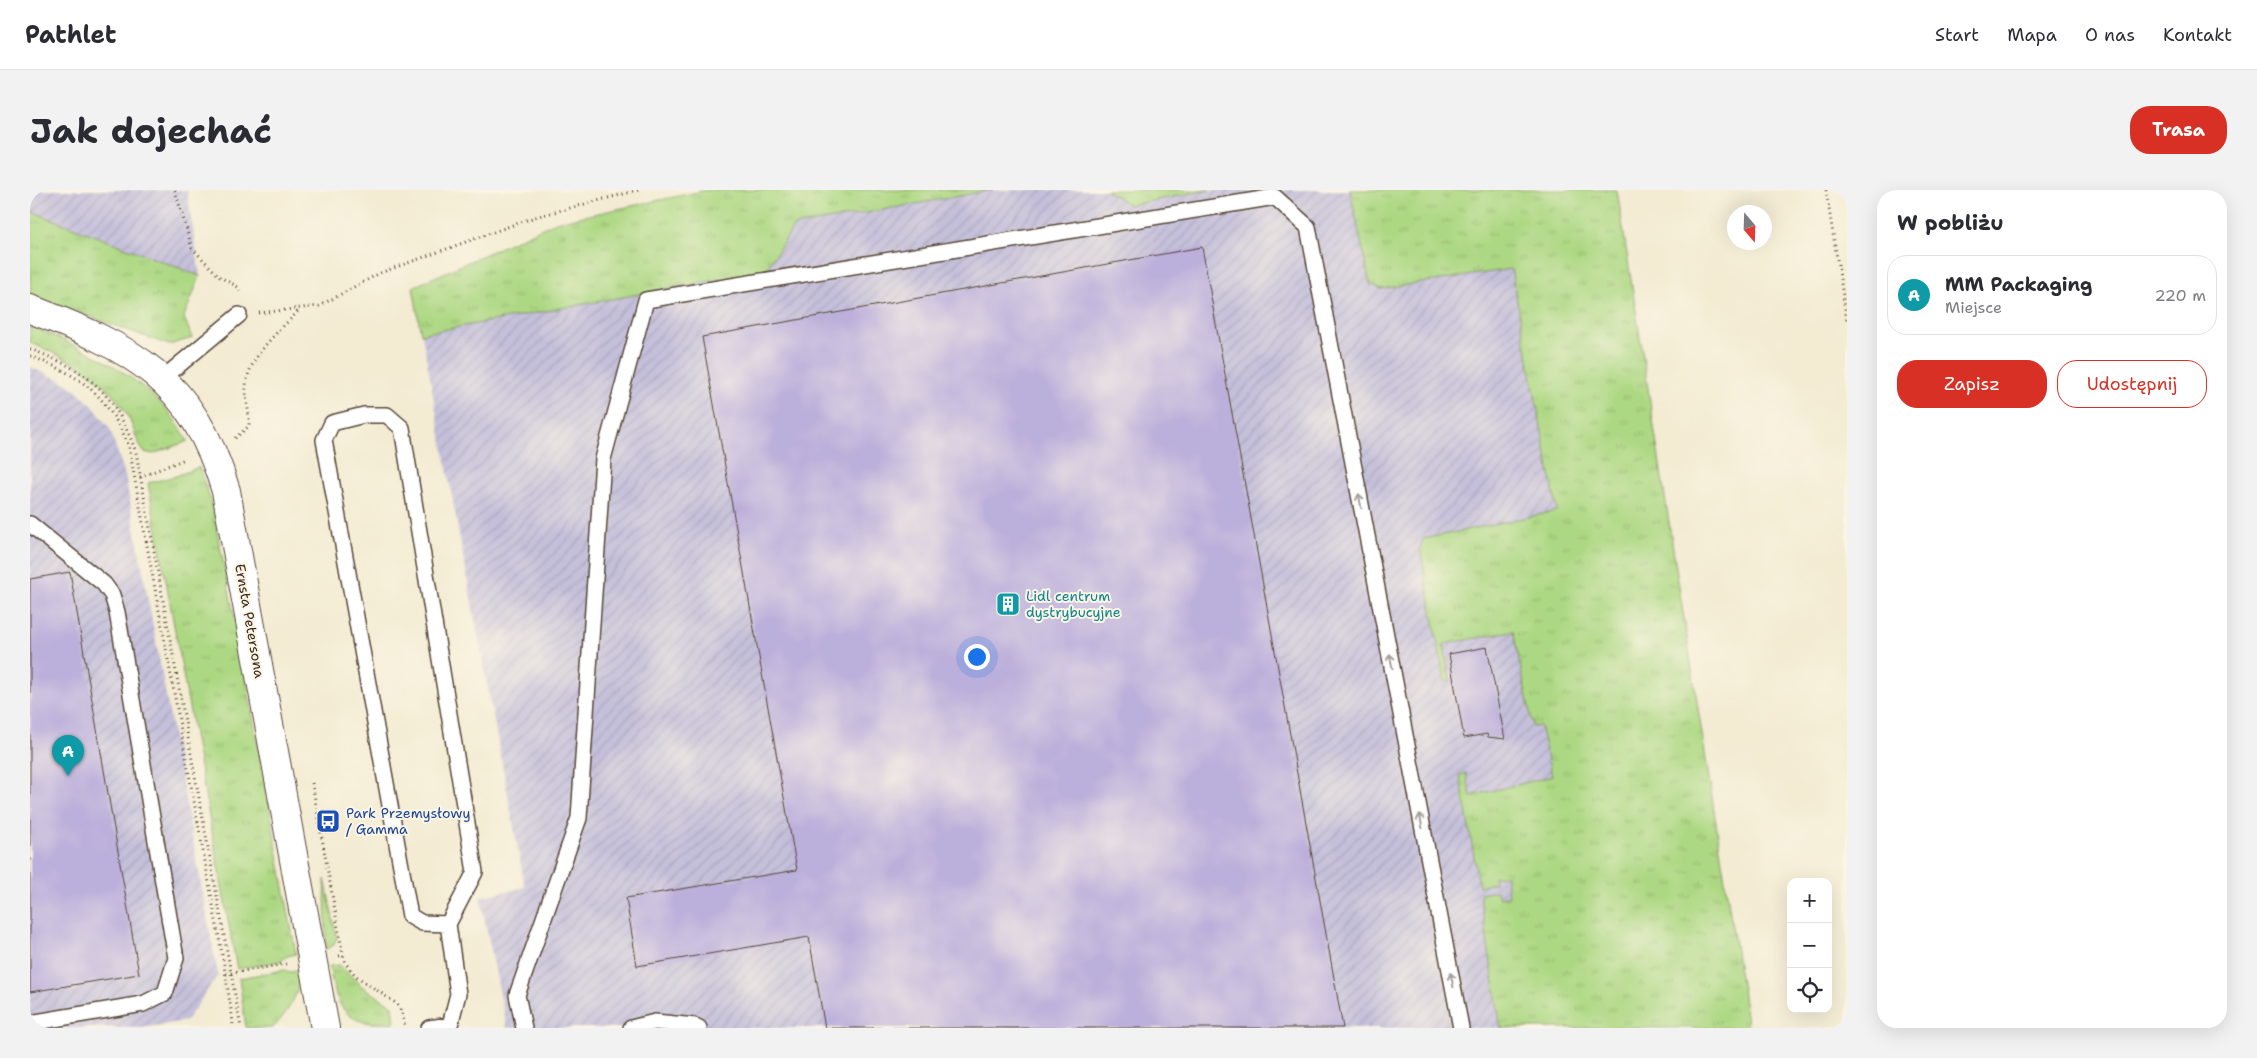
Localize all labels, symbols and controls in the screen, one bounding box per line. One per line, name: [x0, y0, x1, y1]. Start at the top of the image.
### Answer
text: Pathlet: [25, 19, 116, 51]
text: Start: [1935, 23, 1979, 47]
text: Mapa: [2007, 23, 2057, 47]
text: O nas: [2085, 23, 2135, 47]
text: Kontakt: [2163, 23, 2232, 47]
button: Trasa: [2130, 106, 2227, 154]
text: Jak dojechać: [30, 107, 272, 154]
north arrow: [1727, 205, 1772, 250]
text: W pobliżu: [1897, 209, 2004, 237]
text: MM Packaging: [1945, 272, 2092, 297]
text: A: [1908, 285, 1920, 306]
text: 220 m: [2154, 285, 2206, 306]
text: Miejsce: [1945, 297, 2002, 318]
button: Zapisz: [1897, 360, 2047, 408]
button: Udostępnij: [2057, 360, 2207, 408]
one-way arrow: [1355, 494, 1365, 510]
street label: Ernsta Petersona: [231, 562, 269, 680]
place label: Lidl centrum dystrybucyjne: [1026, 587, 1121, 621]
building icon: Lidl centrum dystrybucyjne: [995, 591, 1021, 617]
your location: [964, 644, 990, 670]
one-way arrow: [1385, 653, 1395, 669]
pin: A: [52, 735, 84, 776]
place label: Park Przemysłowy / Gamma: [346, 804, 471, 838]
bus stop icon: Park Przemysłowy / Gamma: [315, 808, 341, 834]
one-way arrow: [1416, 813, 1426, 829]
map controls: [1787, 878, 1832, 1013]
button: +: [1787, 878, 1832, 923]
button: −: [1787, 923, 1832, 968]
button: locate: [1787, 968, 1832, 1013]
one-way arrow: [1447, 973, 1456, 989]

